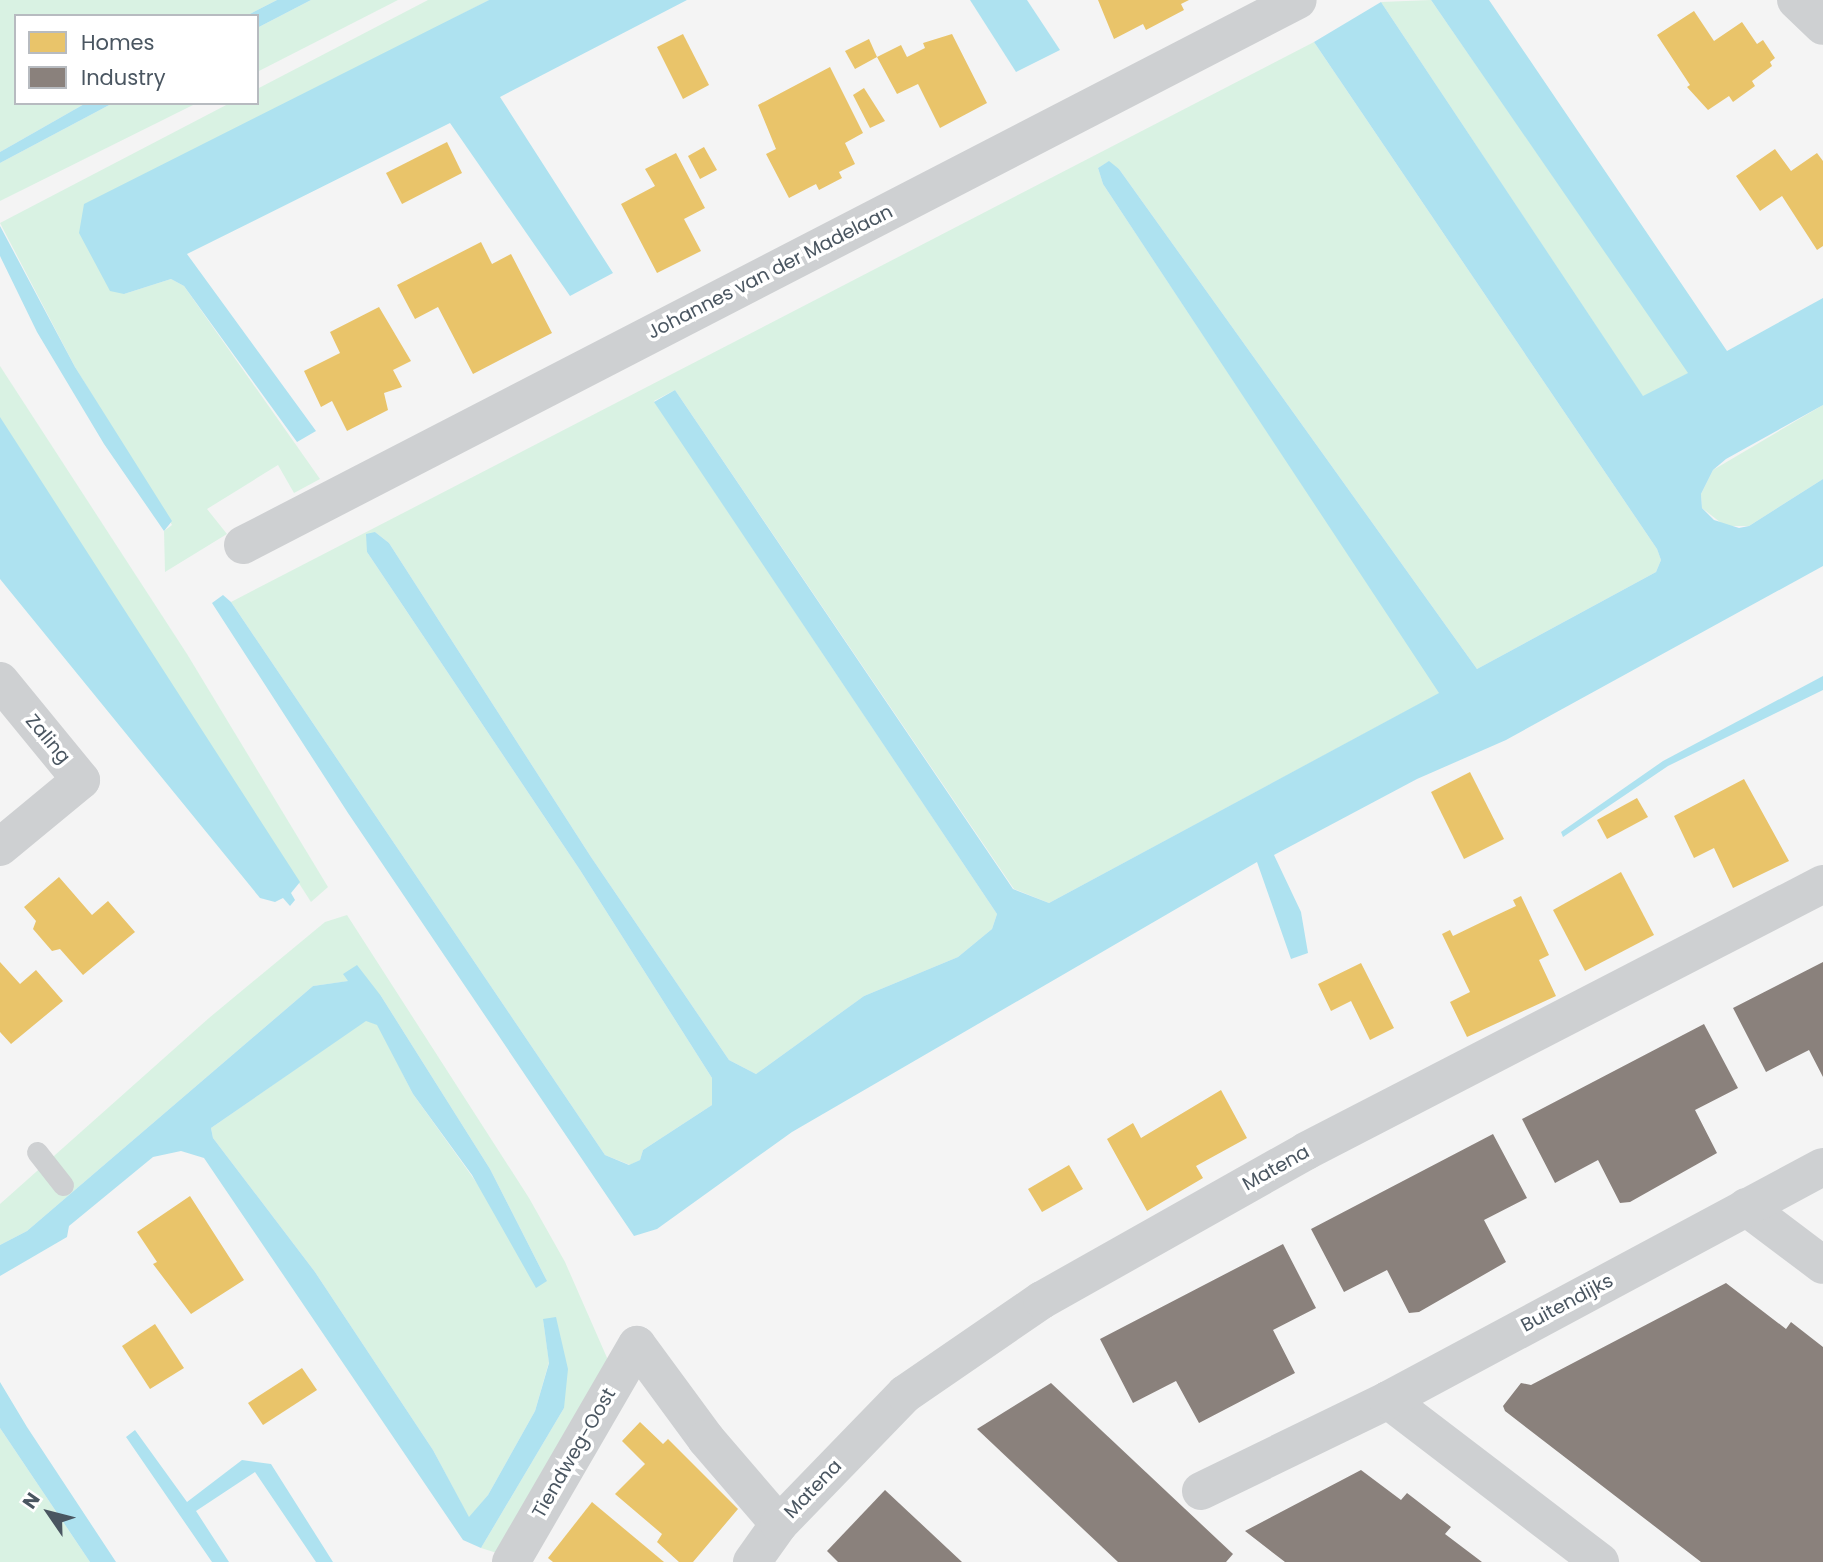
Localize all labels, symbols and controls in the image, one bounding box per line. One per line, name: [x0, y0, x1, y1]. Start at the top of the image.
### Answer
legend: [14, 14, 259, 105]
text: Homes: [81, 28, 155, 57]
text: Industry: [81, 63, 166, 92]
street label: Johannes van der Madelaan: [644, 200, 896, 344]
street label: Zaling: [21, 710, 75, 768]
street label: Matena: [1239, 1140, 1313, 1196]
street label: Buitendijks: [1517, 1269, 1617, 1337]
street label: Tiendweg-Oost: [528, 1384, 620, 1522]
street label: Matena: [779, 1455, 847, 1523]
north arrow: [14, 1478, 84, 1548]
text: N: [16, 1487, 47, 1514]

